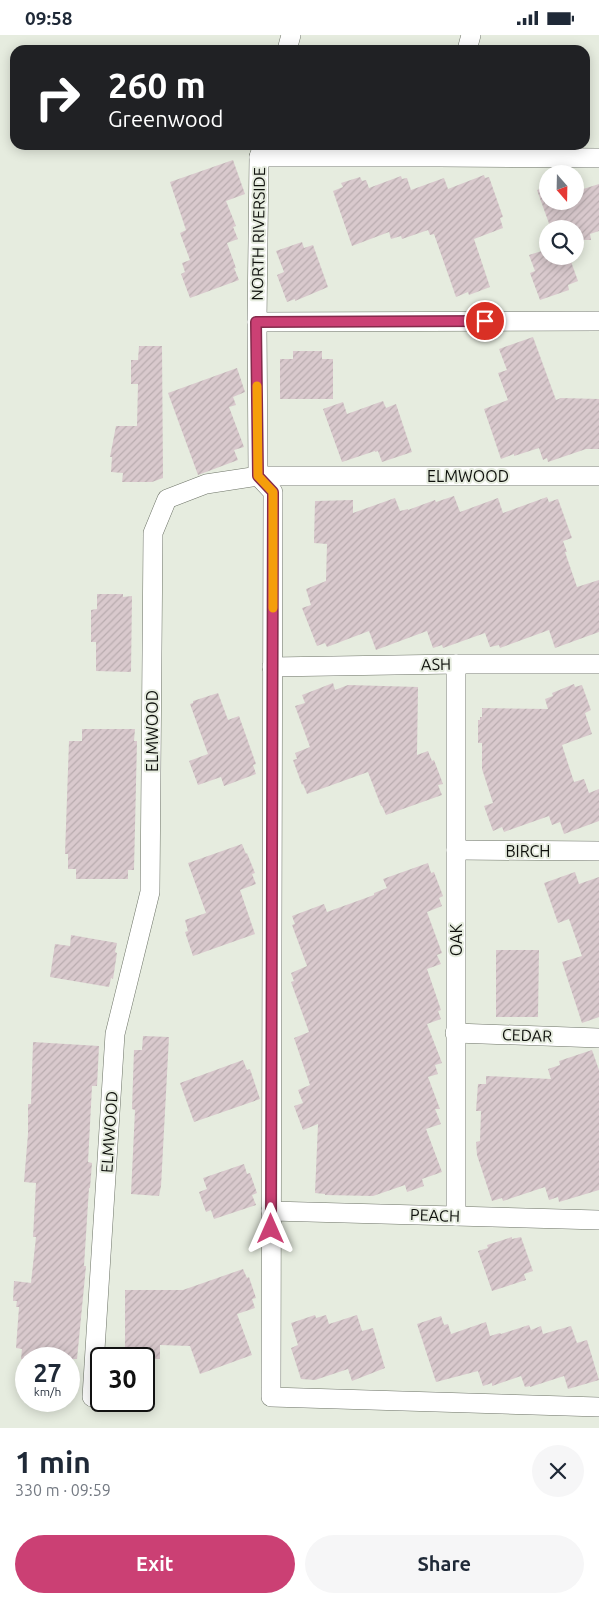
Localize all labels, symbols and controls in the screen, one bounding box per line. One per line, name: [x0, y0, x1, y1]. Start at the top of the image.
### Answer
text: 09:58: [25, 7, 73, 29]
icon: right: [25, 65, 90, 130]
text: 260 m: [108, 65, 206, 105]
text: Greenwood: [108, 106, 223, 131]
north arrow: [539, 165, 584, 210]
map controls: [539, 165, 584, 265]
street label: NORTH RIVERSIDE: [248, 167, 268, 301]
button: search: [539, 220, 584, 265]
pin: [464, 300, 506, 342]
icon: arrive: [471, 307, 499, 335]
street label: ELMWOOD: [427, 467, 509, 485]
street label: ASH: [421, 655, 451, 673]
street label: ELMWOOD: [143, 690, 161, 772]
street label: BIRCH: [505, 842, 551, 860]
street label: OAK: [447, 924, 465, 956]
street label: CEDAR: [502, 1025, 552, 1045]
street label: ELMWOOD: [97, 1091, 121, 1173]
position arrow: [244, 1202, 296, 1254]
street label: PEACH: [410, 1205, 460, 1225]
speed limit sign: 30: [90, 1347, 155, 1412]
text: 27: [33, 1359, 62, 1387]
text: km/h: [34, 1385, 61, 1398]
text: 1 min: [15, 1445, 91, 1479]
button: close: [532, 1445, 584, 1497]
text: 330 m · 09:59: [15, 1481, 111, 1499]
button: Exit: [15, 1535, 295, 1593]
button: Share: [305, 1535, 584, 1593]

